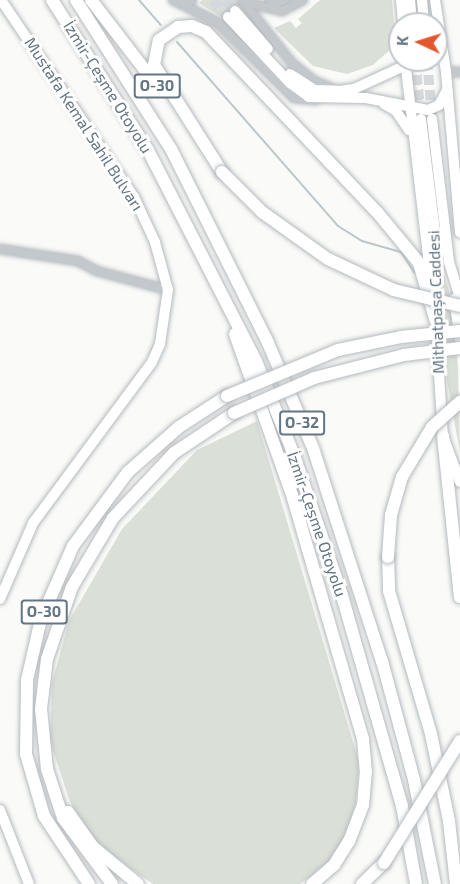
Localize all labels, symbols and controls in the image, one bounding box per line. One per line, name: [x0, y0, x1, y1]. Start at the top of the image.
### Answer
north arrow: [388, 12, 448, 72]
street label: İzmir-Çeşme Otoyolu: [60, 17, 156, 157]
street label: Mustafa Kemal Sahil Bulvarı: [20, 33, 148, 215]
text: K: [392, 35, 411, 47]
road number: O-30: [133, 74, 181, 98]
street label: Mithatpaşa Caddesi: [424, 230, 448, 374]
road number: O-32: [278, 411, 326, 435]
street label: İzmir-Çeşme Otoyolu: [283, 449, 351, 599]
road number: O-30: [20, 600, 68, 624]

